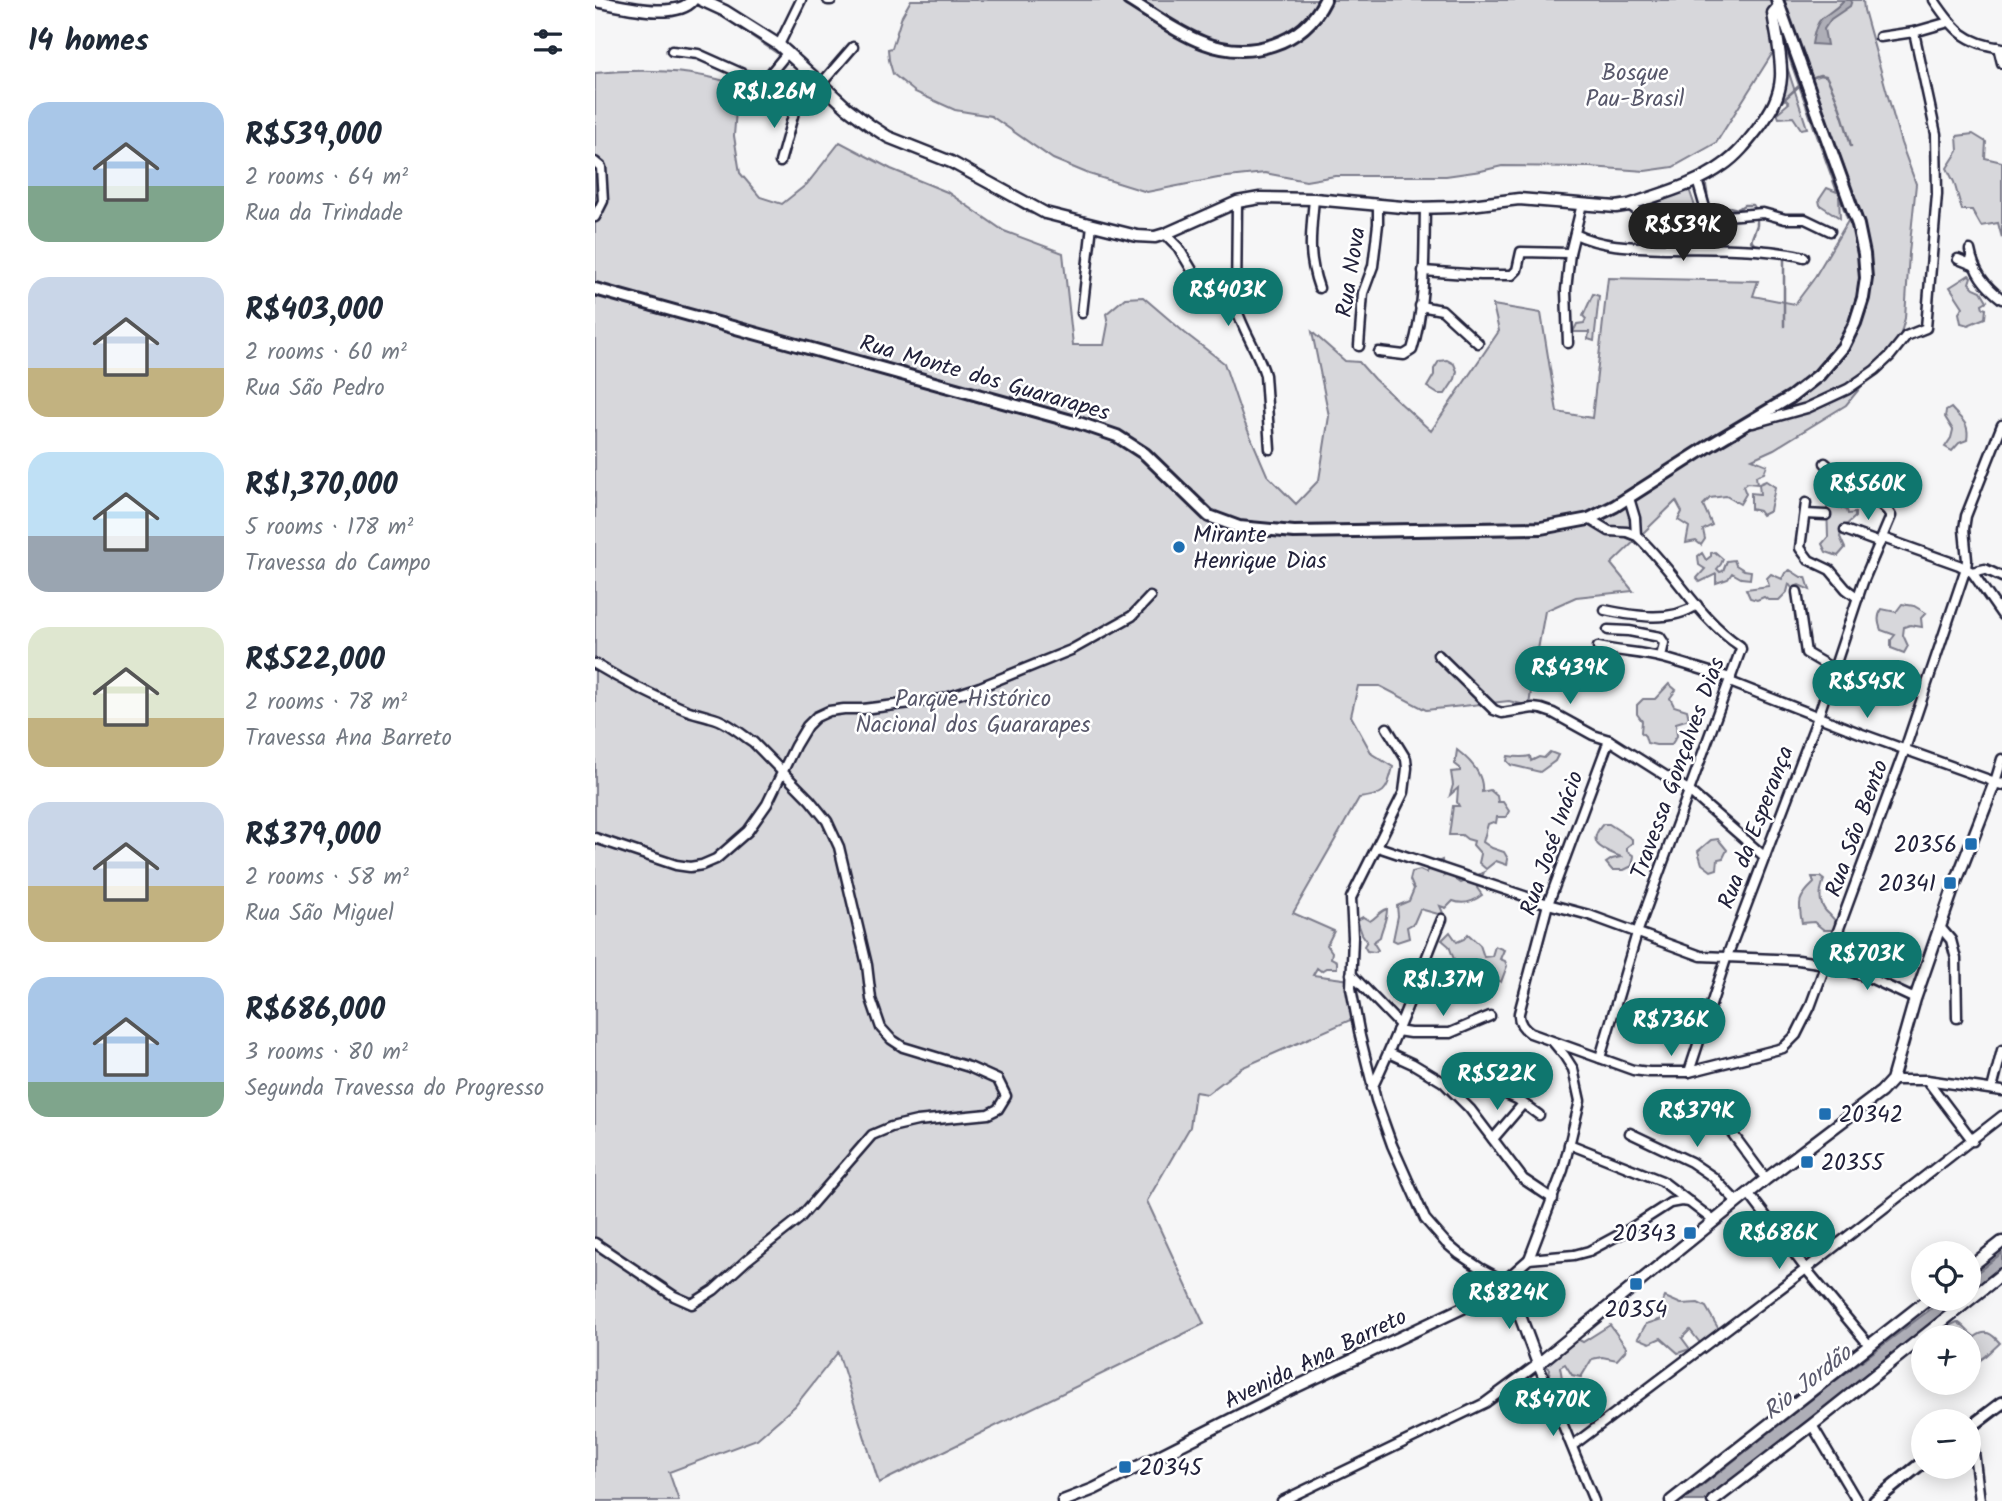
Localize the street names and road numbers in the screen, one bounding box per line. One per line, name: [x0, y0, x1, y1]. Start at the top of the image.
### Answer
street label: Rua Nova: [1327, 225, 1377, 320]
street label: Rua Monte dos Guararapes: [855, 326, 1114, 432]
street label: Travessa Gonçalves Dias: [1622, 653, 1736, 885]
street label: Rua da Esperança: [1709, 741, 1805, 915]
street label: Rua São Bento: [1816, 755, 1899, 902]
street label: Rua José Inácio: [1511, 766, 1595, 921]
street label: Avenida Ana Barreto: [1218, 1300, 1414, 1420]

